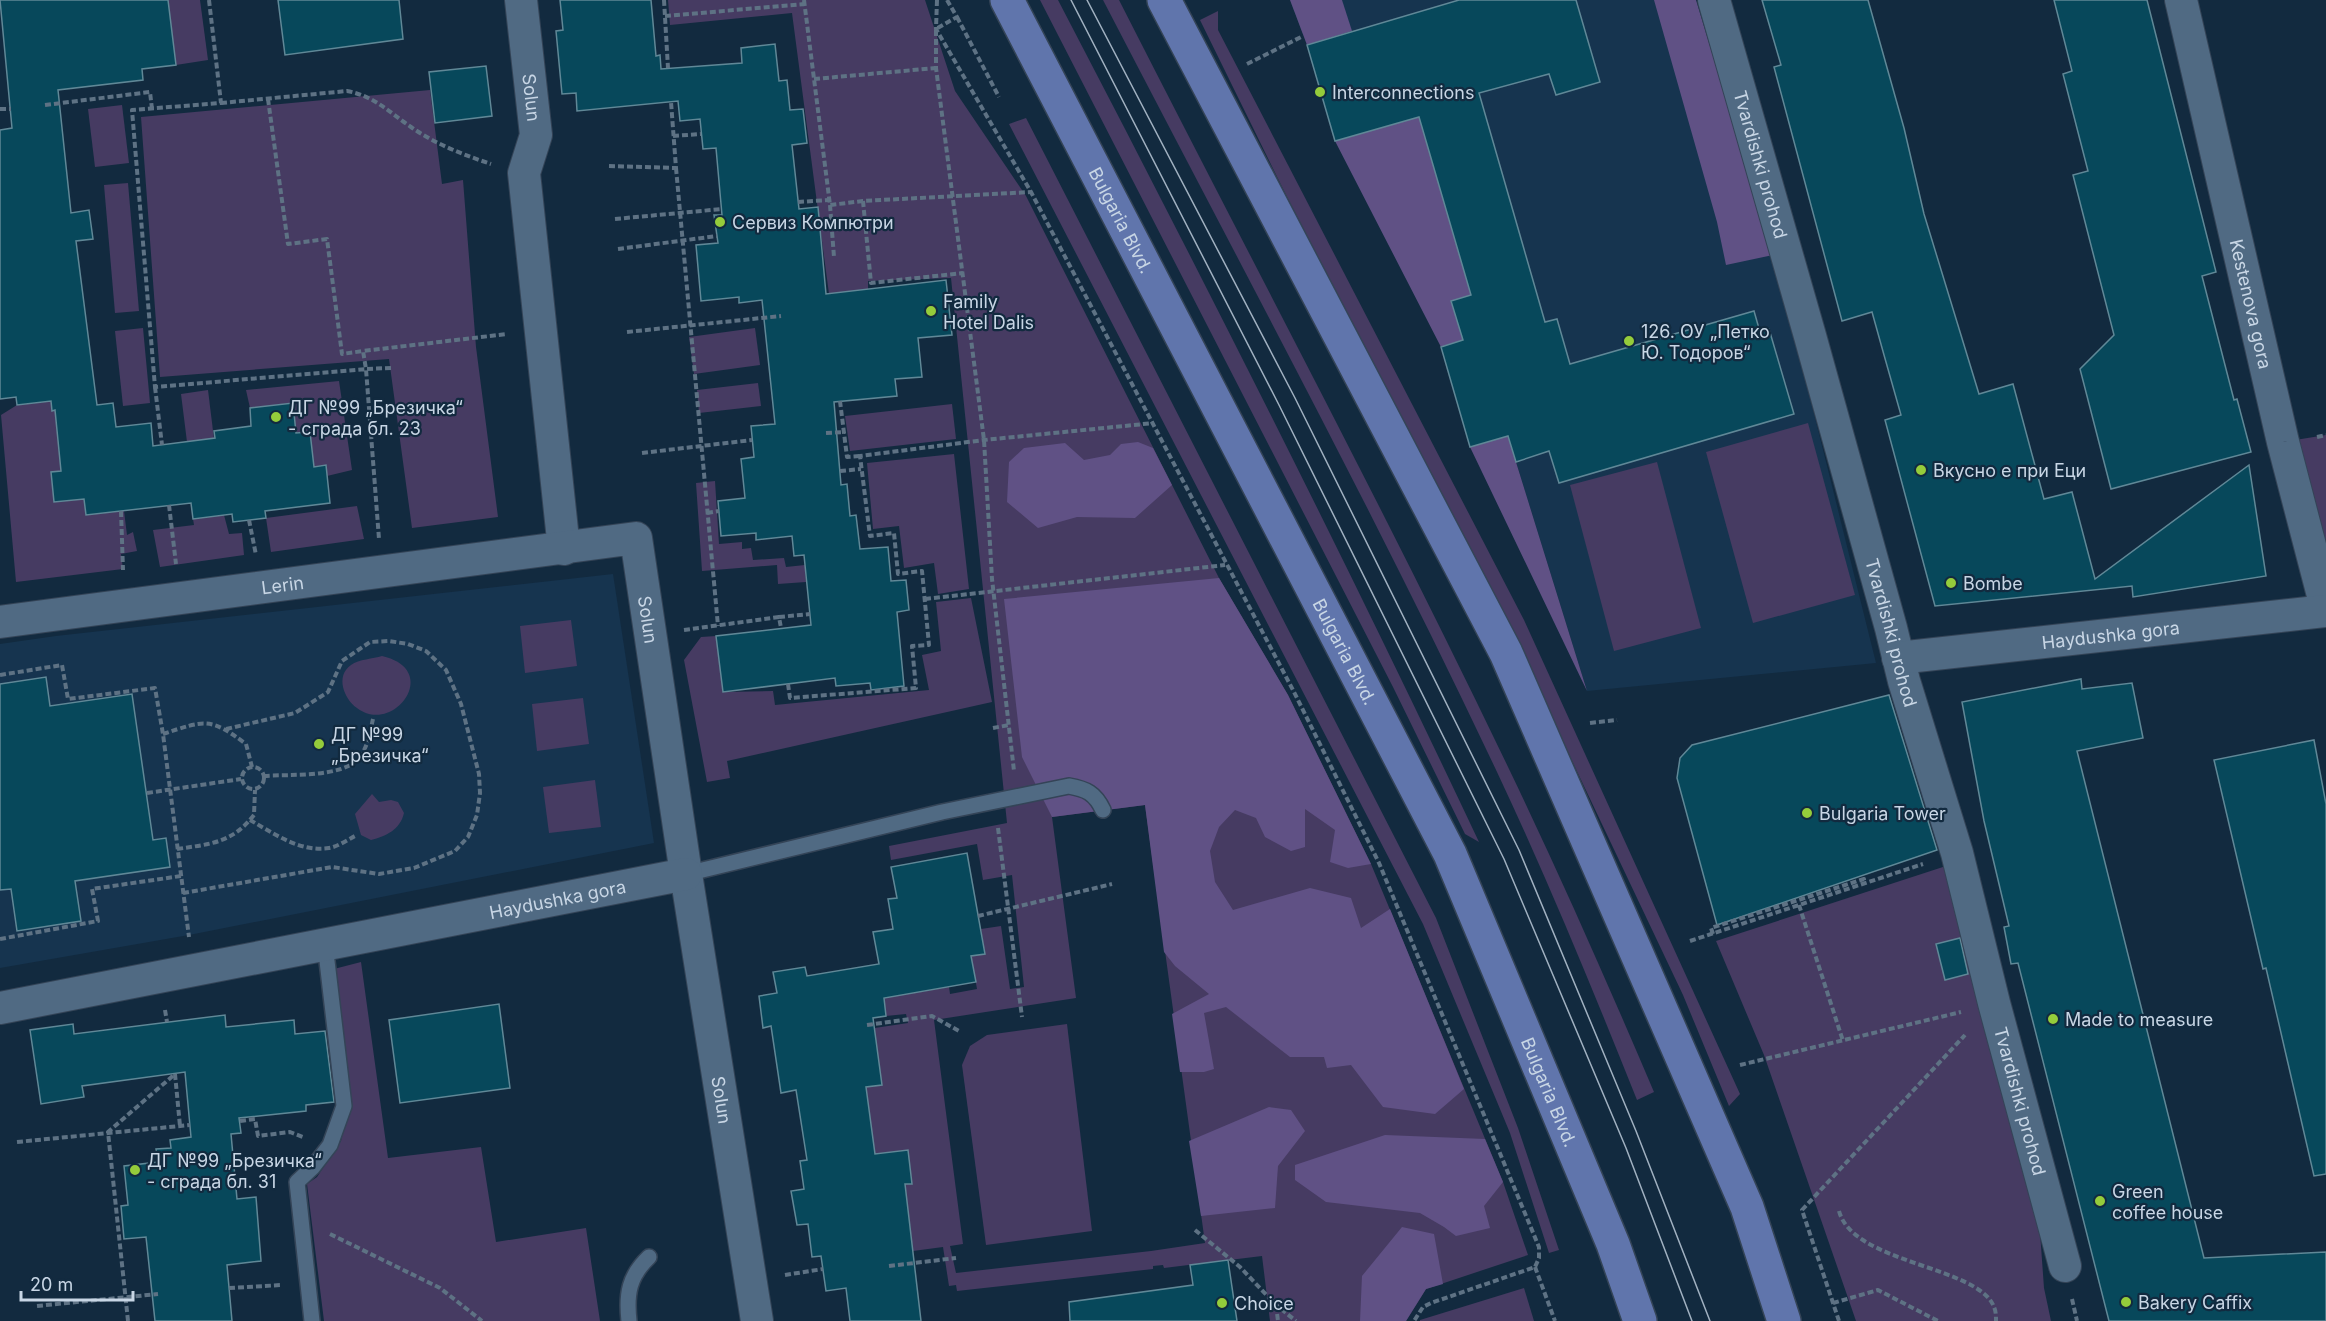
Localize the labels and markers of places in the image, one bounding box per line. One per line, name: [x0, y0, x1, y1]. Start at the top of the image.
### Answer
place label: Interconnections: [1332, 82, 1474, 103]
marker: Interconnections: [1313, 85, 1327, 99]
place label: Сервиз Компютри: [732, 212, 894, 233]
marker: Сервиз Компютри: [713, 215, 727, 229]
place label: Family Hotel Dalis: [943, 291, 1034, 333]
marker: Family Hotel Dalis: [924, 304, 938, 318]
place label: 126. ОУ „Петко Ю. Тодоров“: [1641, 321, 1770, 363]
marker: 126. ОУ „Петко Ю. Тодоров“: [1622, 334, 1636, 348]
place label: ДГ №99 „Брезичка“ - сграда бл. 23: [288, 397, 463, 439]
marker: ДГ №99 „Брезичка“ - сграда бл. 23: [269, 410, 283, 424]
place label: Вкусно е при Еци: [1933, 460, 2086, 481]
marker: Вкусно е при Еци: [1914, 463, 1928, 477]
place label: Bombe: [1963, 573, 2023, 594]
marker: Bombe: [1944, 576, 1958, 590]
place label: ДГ №99 „Брезичка“: [331, 724, 429, 766]
marker: ДГ №99 „Брезичка“: [312, 737, 326, 751]
place label: Bulgaria Tower: [1819, 803, 1946, 824]
marker: Bulgaria Tower: [1800, 806, 1814, 820]
place label: Made to measure: [2065, 1009, 2213, 1030]
marker: Made to measure: [2046, 1012, 2060, 1026]
place label: ДГ №99 „Брезичка“ - сграда бл. 31: [147, 1150, 322, 1192]
marker: ДГ №99 „Брезичка“ - сграда бл. 31: [128, 1163, 142, 1177]
place label: Green coffee house: [2112, 1181, 2223, 1223]
marker: Green coffee house: [2093, 1194, 2107, 1208]
place label: Bakery Caffix: [2138, 1292, 2252, 1313]
place label: Choice: [1234, 1293, 1294, 1314]
marker: Bakery Caffix: [2119, 1295, 2133, 1309]
marker: Choice: [1215, 1296, 1229, 1310]

